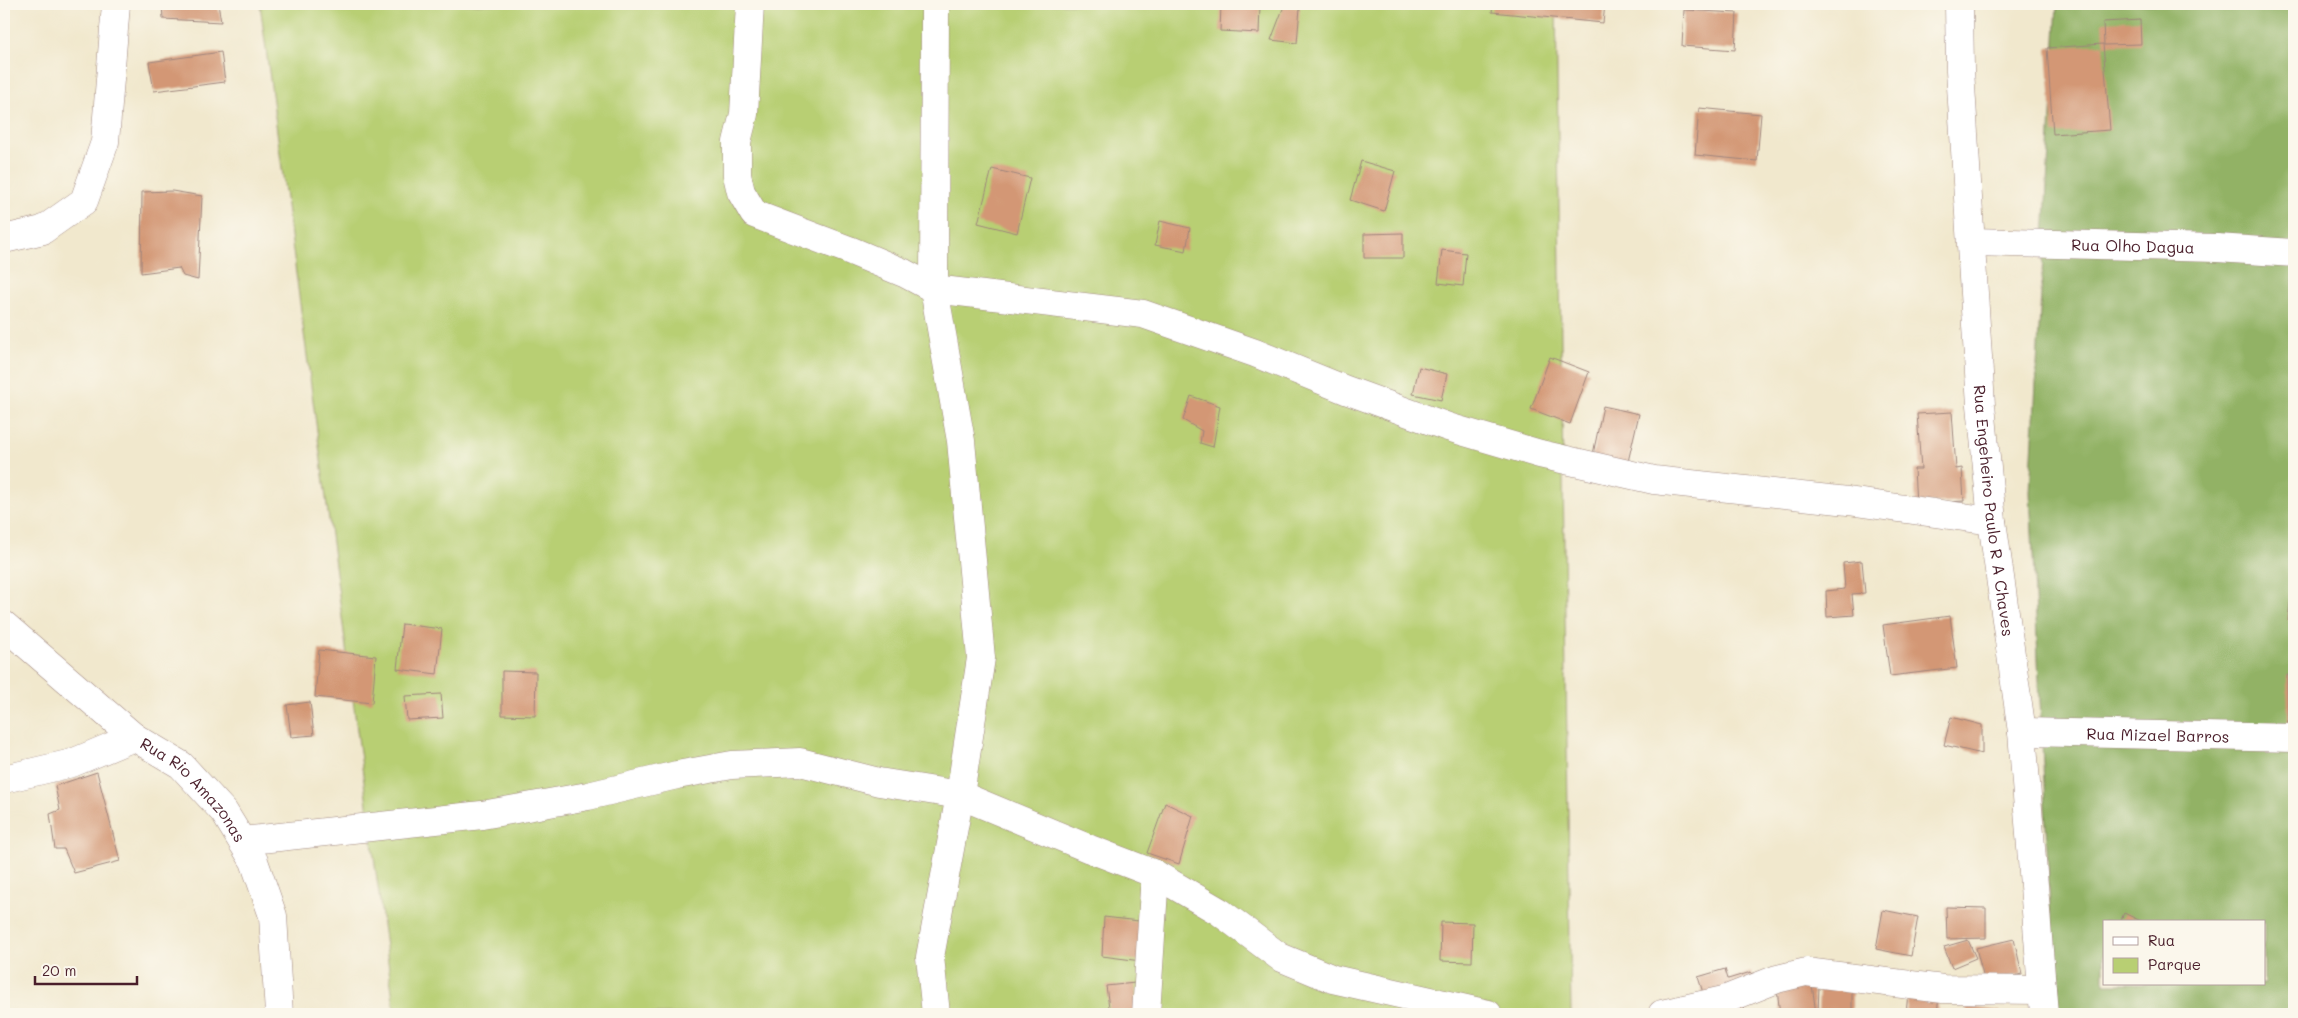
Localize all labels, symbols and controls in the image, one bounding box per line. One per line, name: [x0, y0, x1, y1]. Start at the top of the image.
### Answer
street label: Rua Olho Dagua: [2071, 233, 2195, 257]
street label: Rua Engeheiro Paulo R A Chaves: [1970, 384, 2019, 638]
street label: Rua Mizael Barros: [2086, 722, 2230, 747]
street label: Rua Rio Amazonas: [137, 732, 251, 846]
legend: [2103, 920, 2266, 986]
text: Rua: [2148, 930, 2175, 950]
scale bar: [35, 953, 138, 985]
text: Parque: [2148, 954, 2201, 974]
text: 20 m: [42, 960, 76, 980]

